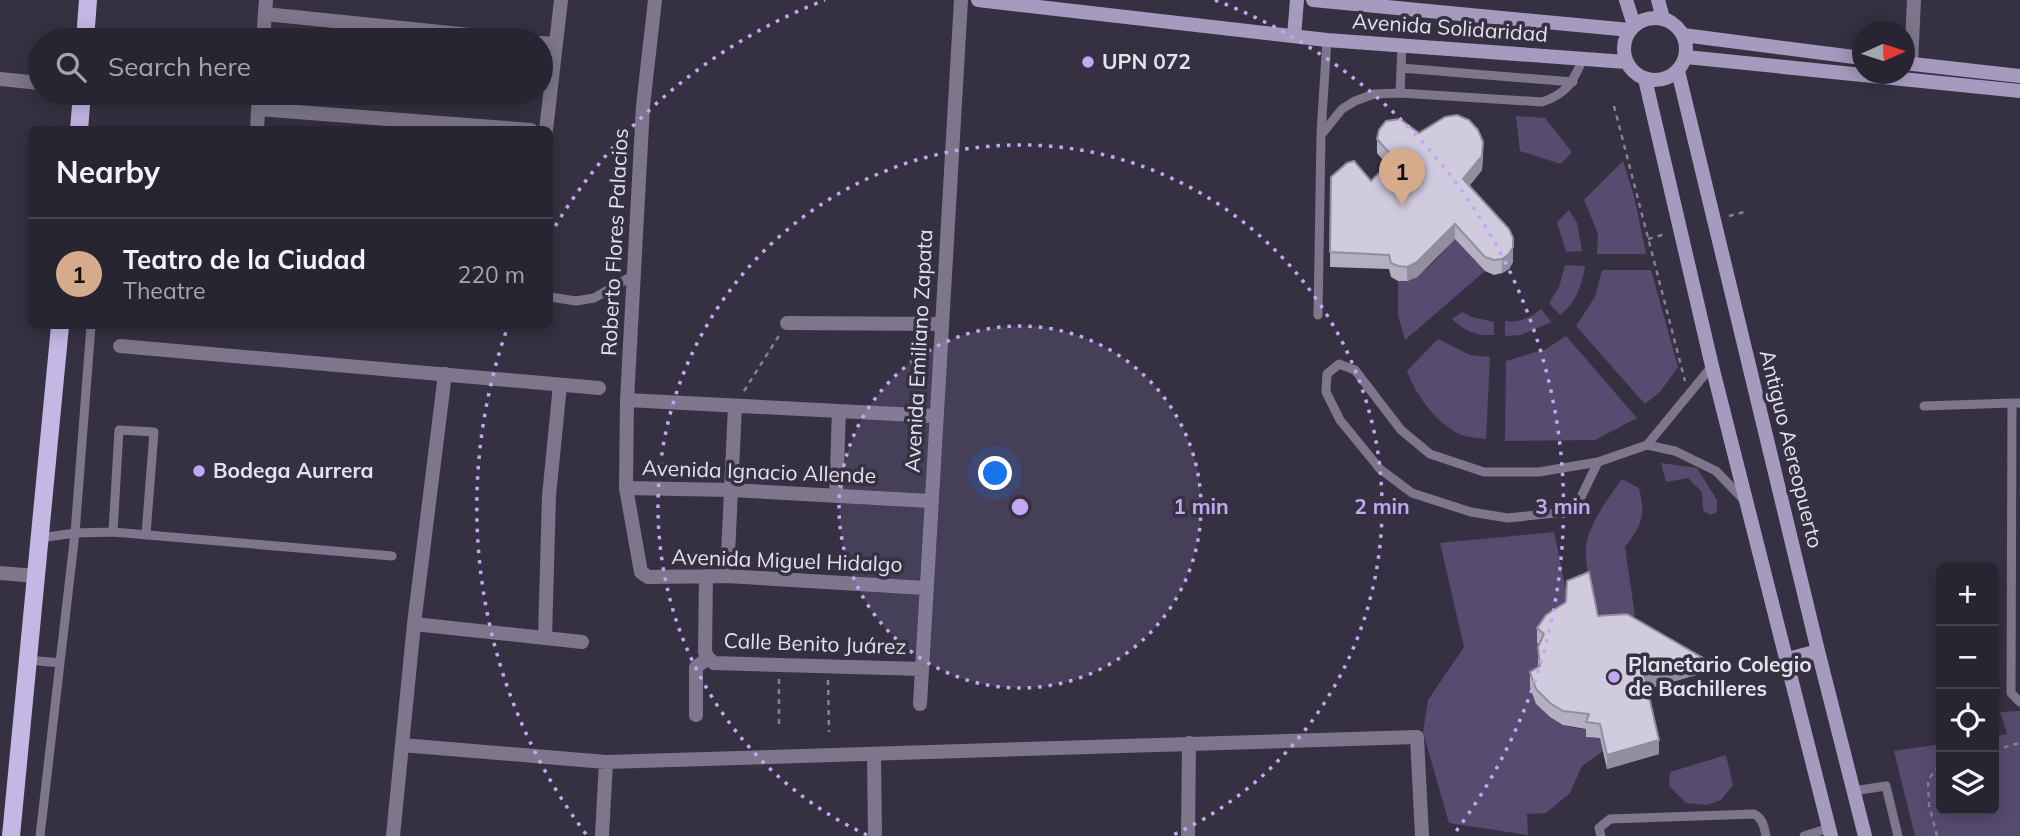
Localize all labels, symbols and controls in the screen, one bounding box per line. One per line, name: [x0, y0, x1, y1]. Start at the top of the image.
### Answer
street label: Avenida Solidaridad: [1351, 7, 1549, 47]
north arrow: [1852, 21, 1915, 84]
search box: [28, 28, 553, 105]
icon: search: [52, 48, 90, 86]
place label: UPN 072: [1102, 48, 1191, 74]
text: Search here: [108, 50, 251, 83]
marker: UPN 072: [1080, 54, 1096, 70]
street label: Roberto Flores Palacios: [595, 127, 633, 356]
pin: 1: [1379, 148, 1425, 206]
text: Nearby: [56, 153, 160, 191]
street label: Avenida Emiliano Zapata: [899, 229, 937, 473]
text: Teatro de la Ciudad: [123, 243, 366, 276]
text: 1: [72, 260, 86, 289]
text: 220 m: [457, 260, 525, 289]
text: Theatre: [123, 276, 205, 305]
street label: Antiguo Aereopuerto: [1755, 347, 1829, 551]
street label: Avenida Ignacio Allende: [641, 454, 877, 488]
your location: [978, 456, 1012, 490]
place label: Bodega Aurrera: [213, 457, 374, 483]
marker: Bodega Aurrera: [191, 463, 207, 479]
text: 1 min: [1173, 493, 1229, 519]
text: 2 min: [1354, 493, 1410, 519]
text: 3 min: [1535, 493, 1591, 519]
centre of rings: [1008, 495, 1032, 519]
street label: Avenida Miguel Hidalgo: [671, 543, 903, 577]
map controls: [1936, 563, 1999, 815]
button: +: [1936, 563, 1999, 626]
button: −: [1936, 626, 1999, 689]
street label: Calle Benito Juárez: [723, 627, 907, 659]
place label: Planetario Colegio de Bachilleres: [1628, 651, 1812, 701]
marker: Planetario Colegio de Bachilleres: [1606, 669, 1622, 685]
button: locate: [1936, 689, 1999, 752]
button: layers: [1936, 752, 1999, 815]

